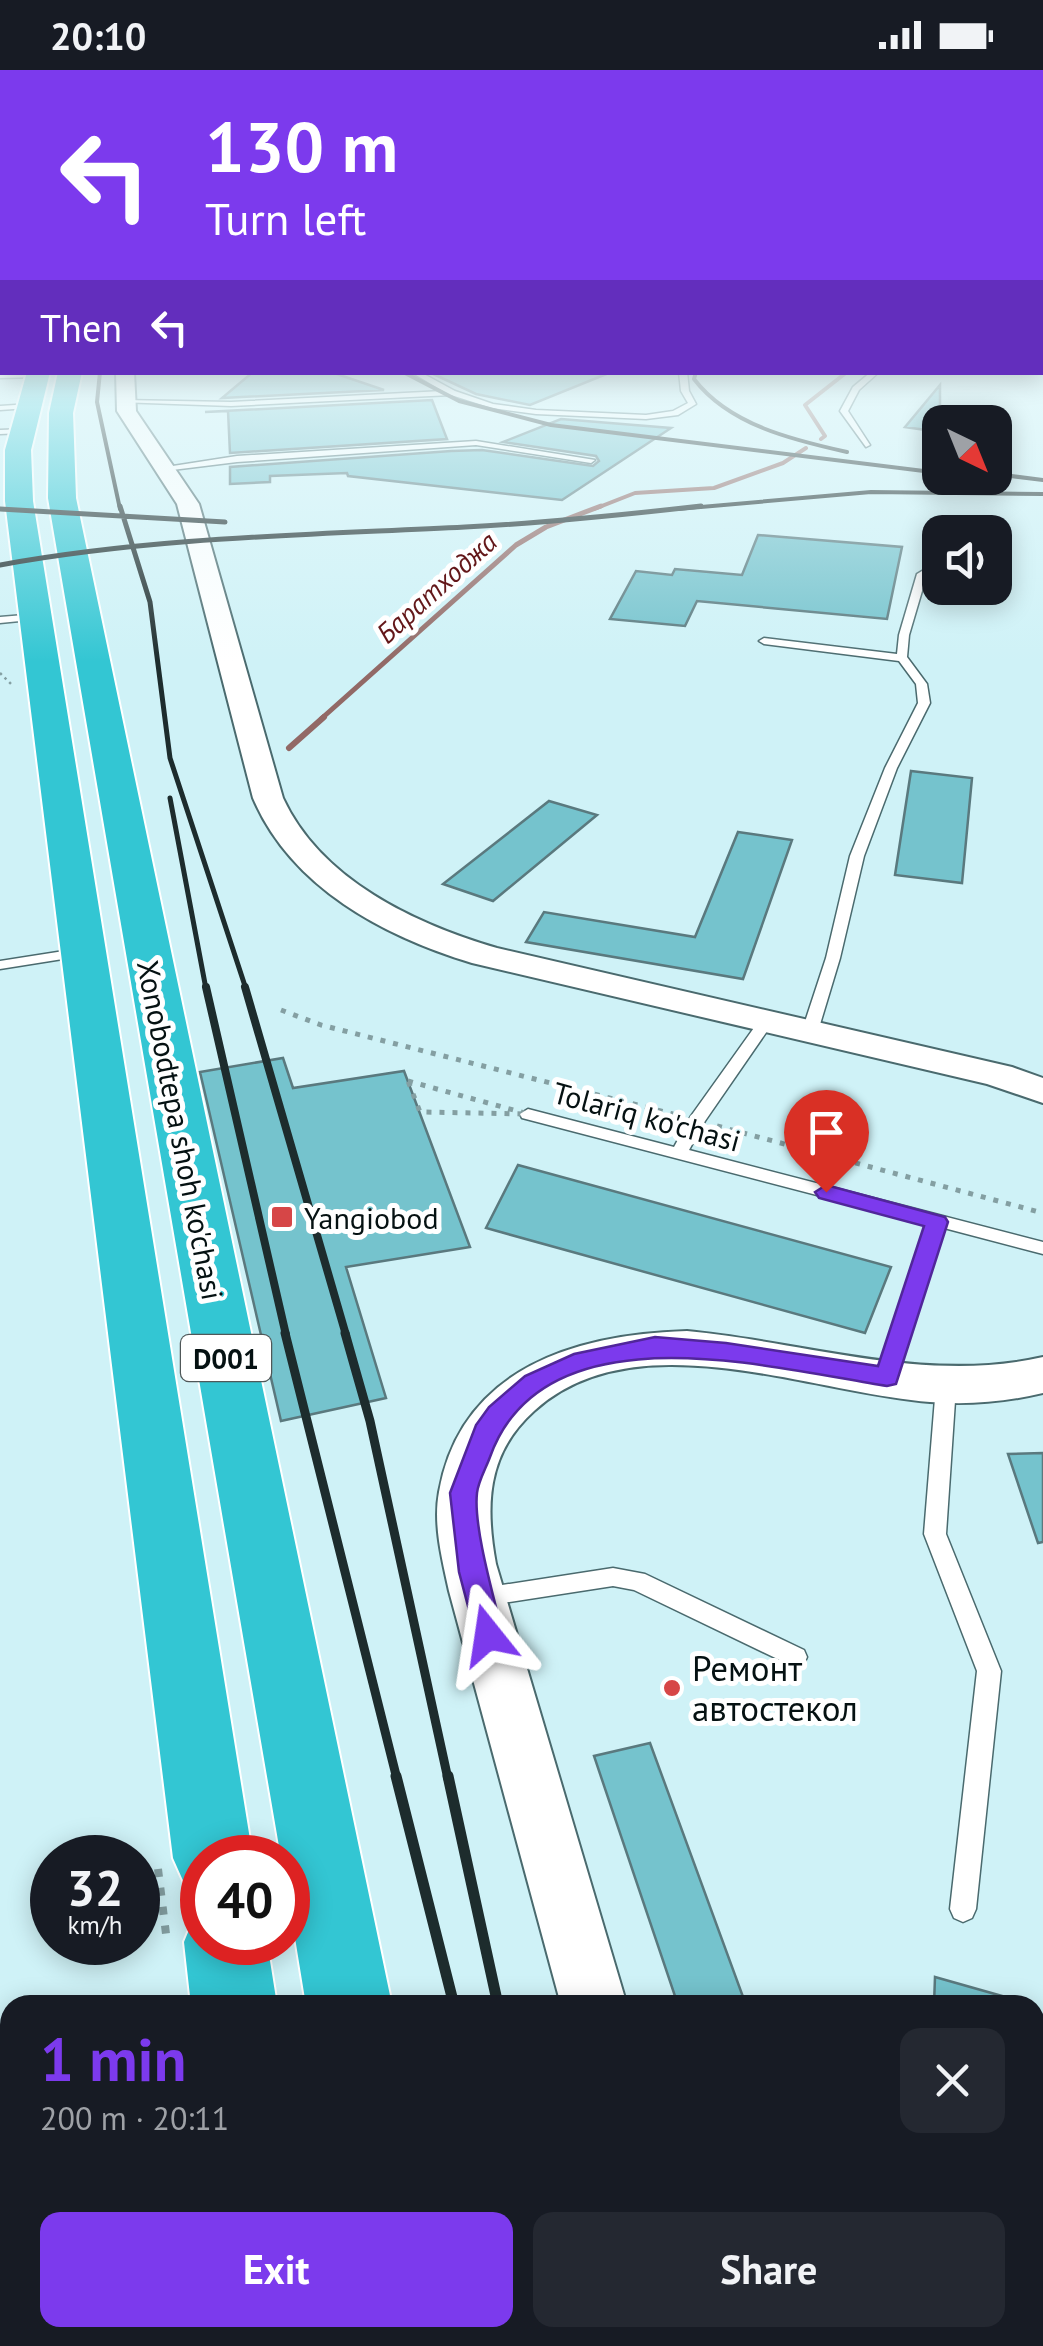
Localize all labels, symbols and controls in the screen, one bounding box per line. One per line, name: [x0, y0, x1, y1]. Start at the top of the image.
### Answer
text: 20:10: [50, 11, 146, 60]
text: 130 m: [205, 101, 398, 191]
icon: left: [40, 110, 170, 240]
text: Turn left: [205, 189, 366, 247]
icon: left: [142, 300, 197, 355]
text: Then: [40, 303, 122, 352]
north arrow: [922, 405, 1012, 495]
map controls: [922, 405, 1012, 605]
button: sound: [922, 515, 1012, 605]
water label: Баратходжа: [368, 523, 504, 651]
street label: Xonobodtepa shoh ko'chasi: [129, 957, 233, 1303]
street label: Tolariq ko'chasi: [549, 1072, 745, 1160]
pin: [784, 1090, 869, 1193]
icon: arrive: [799, 1105, 854, 1160]
place label: Yangiobod: [304, 1198, 439, 1237]
marker: Yangiobod: [269, 1204, 295, 1230]
road number: D001: [181, 1335, 271, 1381]
position arrow: [436, 1583, 540, 1687]
place label: Ремонт автостекол: [692, 1645, 858, 1731]
marker: Ремонт автостекол: [661, 1677, 683, 1699]
speed limit sign: 40: [180, 1835, 310, 1965]
text: 32: [67, 1855, 123, 1920]
text: km/h: [68, 1909, 122, 1941]
text: 1 min: [40, 2020, 186, 2098]
button: close: [900, 2028, 1005, 2133]
text: 200 m · 20:11: [40, 2097, 229, 2139]
button: Exit: [40, 2212, 513, 2327]
button: Share: [533, 2212, 1005, 2327]

